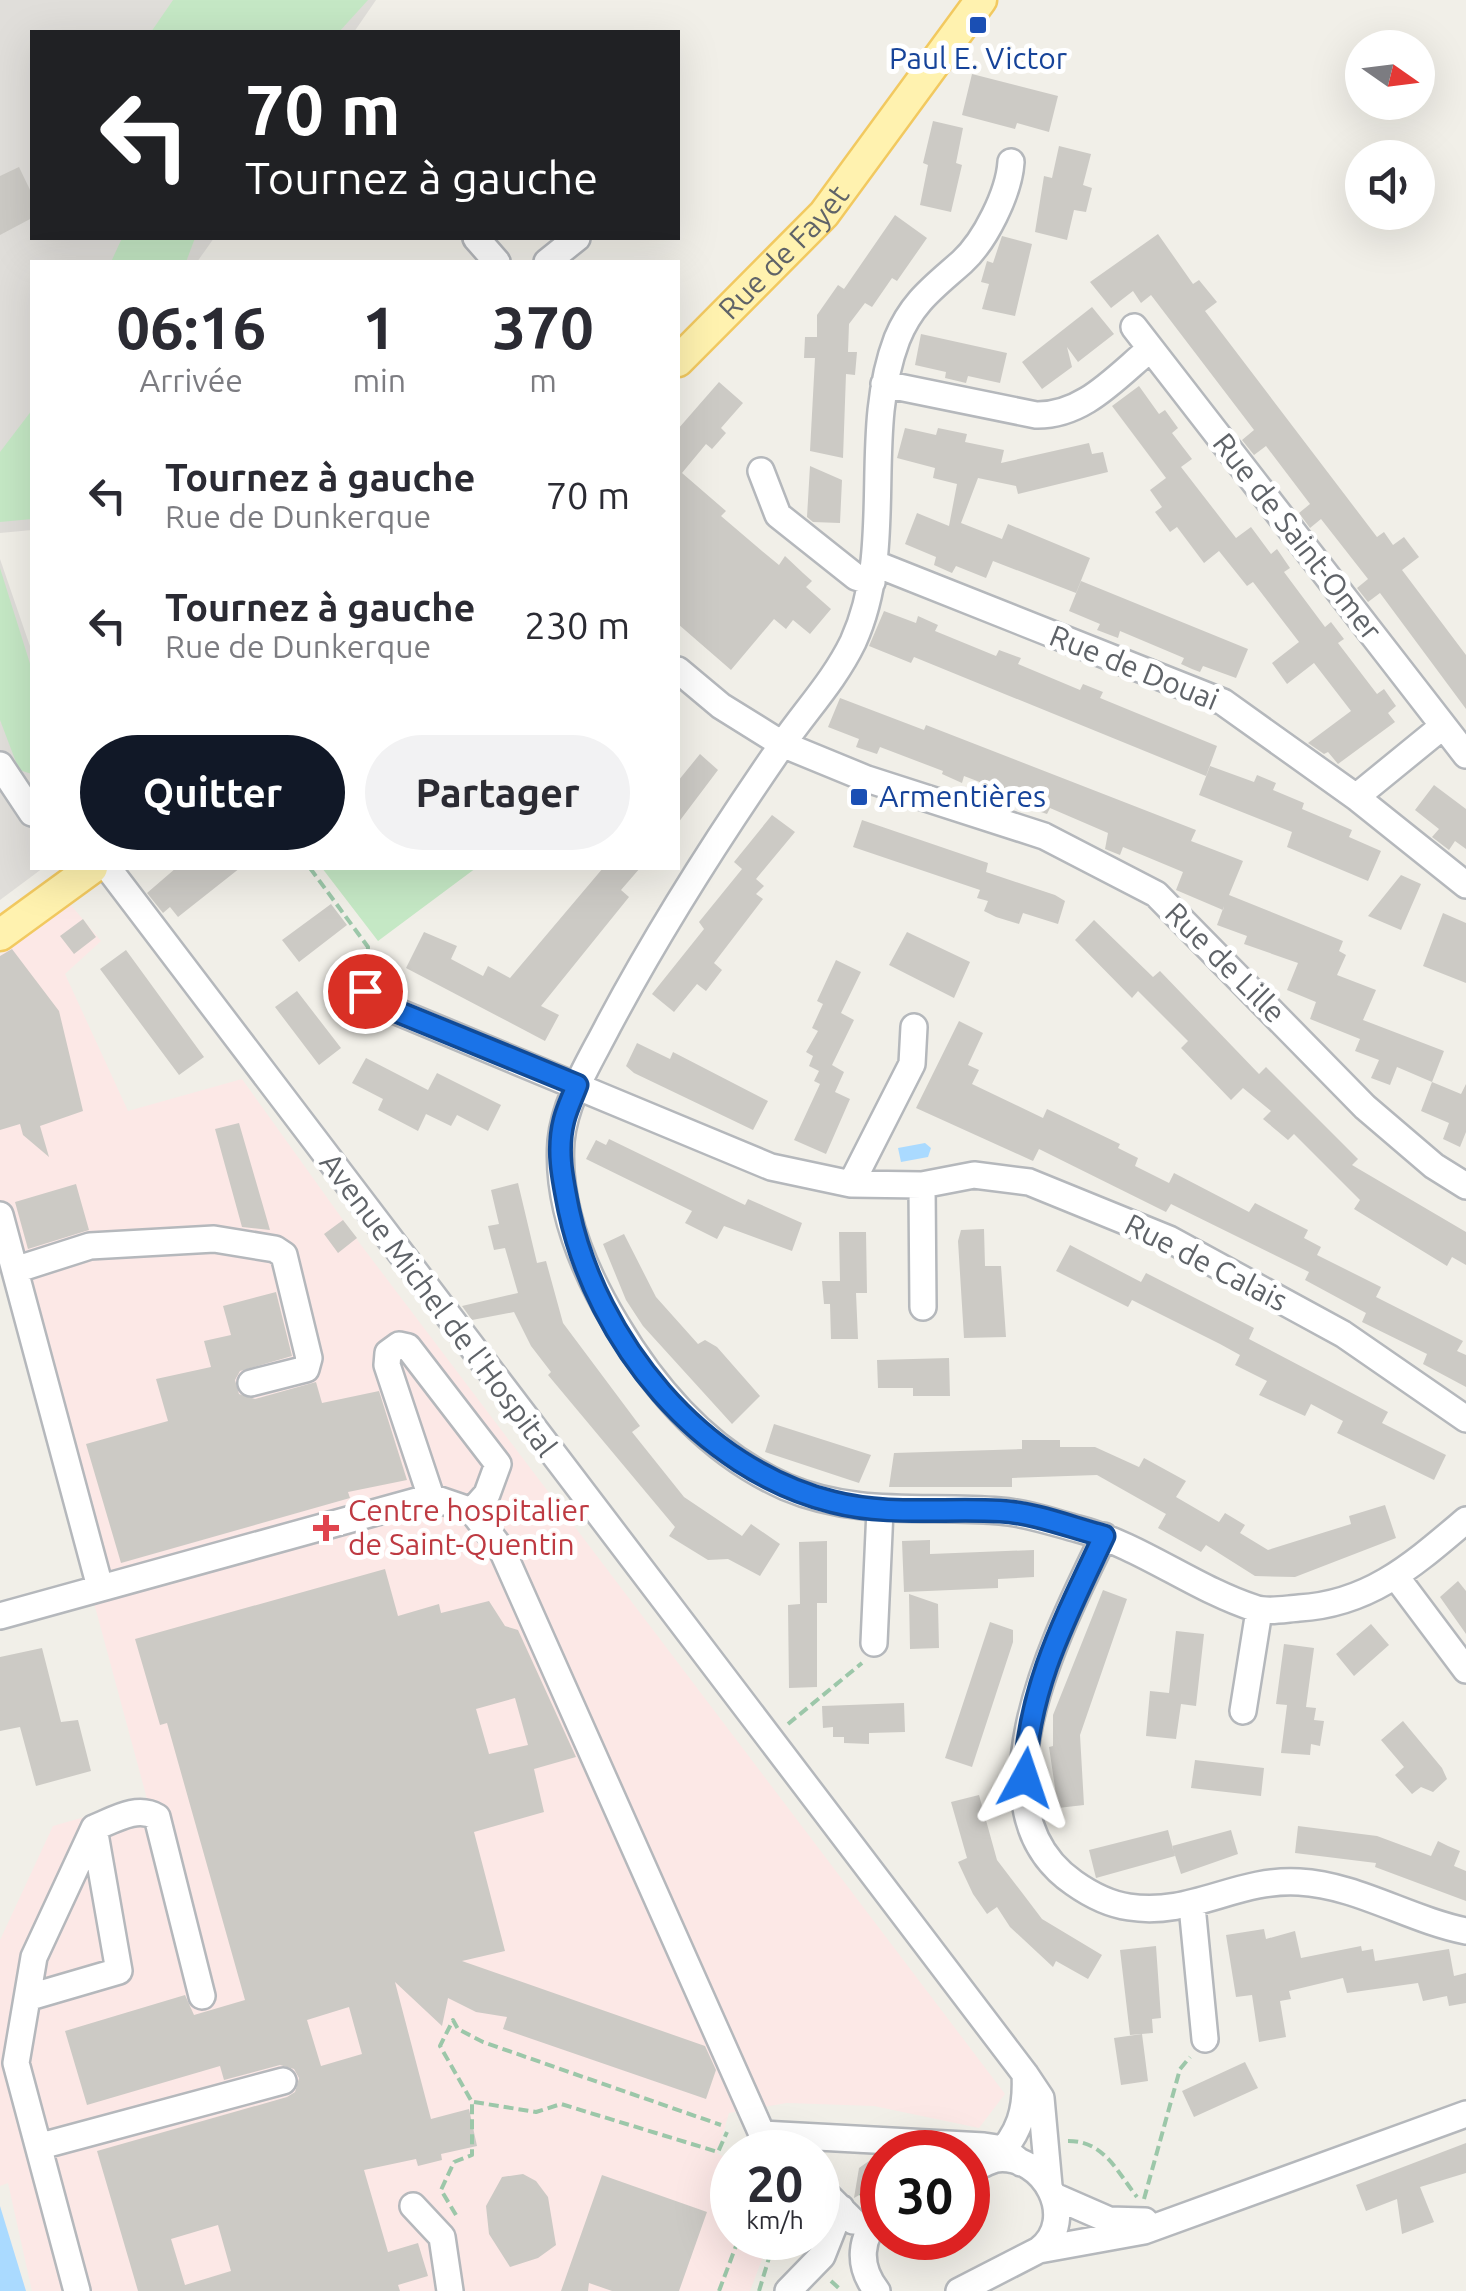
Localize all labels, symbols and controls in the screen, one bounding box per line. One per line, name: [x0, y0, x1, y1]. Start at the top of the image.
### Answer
marker: Paul E. Victor: [967, 14, 989, 36]
north arrow: [1345, 30, 1435, 120]
map controls: [1345, 30, 1435, 230]
place label: Paul E. Victor: [889, 41, 1068, 75]
icon: left: [80, 70, 210, 200]
text: 70 m: [245, 70, 401, 148]
button: sound: [1345, 140, 1435, 230]
text: Tournez à gauche: [245, 152, 598, 203]
street label: Rue de Fayet: [711, 178, 856, 326]
text: 06:16: [116, 293, 266, 360]
text: 1: [362, 293, 396, 360]
text: 370: [492, 293, 594, 360]
text: Arrivée: [139, 362, 243, 398]
text: min: [352, 362, 406, 398]
text: m: [529, 362, 557, 398]
street label: Rue de Saint-Omer: [1207, 426, 1389, 647]
text: Tournez à gauche: [165, 456, 475, 498]
icon: left: [80, 468, 135, 523]
text: 70 m: [546, 474, 630, 516]
text: Rue de Dunkerque: [165, 498, 431, 534]
text: Tournez à gauche: [165, 586, 475, 628]
icon: left: [80, 598, 135, 653]
text: 230 m: [524, 604, 630, 646]
street label: Rue de Douai: [1045, 618, 1224, 716]
text: Rue de Dunkerque: [165, 628, 431, 664]
button: Quitter: [80, 735, 345, 850]
button: Partager: [365, 735, 630, 850]
place label: Armentières: [879, 779, 1046, 813]
marker: Armentières: [848, 786, 870, 808]
street label: Rue de Lille: [1159, 895, 1293, 1029]
pin: [323, 949, 408, 1034]
icon: arrive: [338, 964, 393, 1019]
street label: Avenue Michel de l'Hospital: [314, 1146, 564, 1463]
street label: Rue de Calais: [1120, 1207, 1293, 1318]
place label: Centre hospitalier de Saint-Quentin: [348, 1493, 590, 1561]
marker: Centre hospitalier de Saint-Quentin: [313, 1515, 339, 1541]
position arrow: [973, 1726, 1077, 1830]
speed limit sign: 30: [860, 2130, 990, 2260]
text: 20: [747, 2155, 803, 2211]
text: km/h: [746, 2206, 804, 2234]

